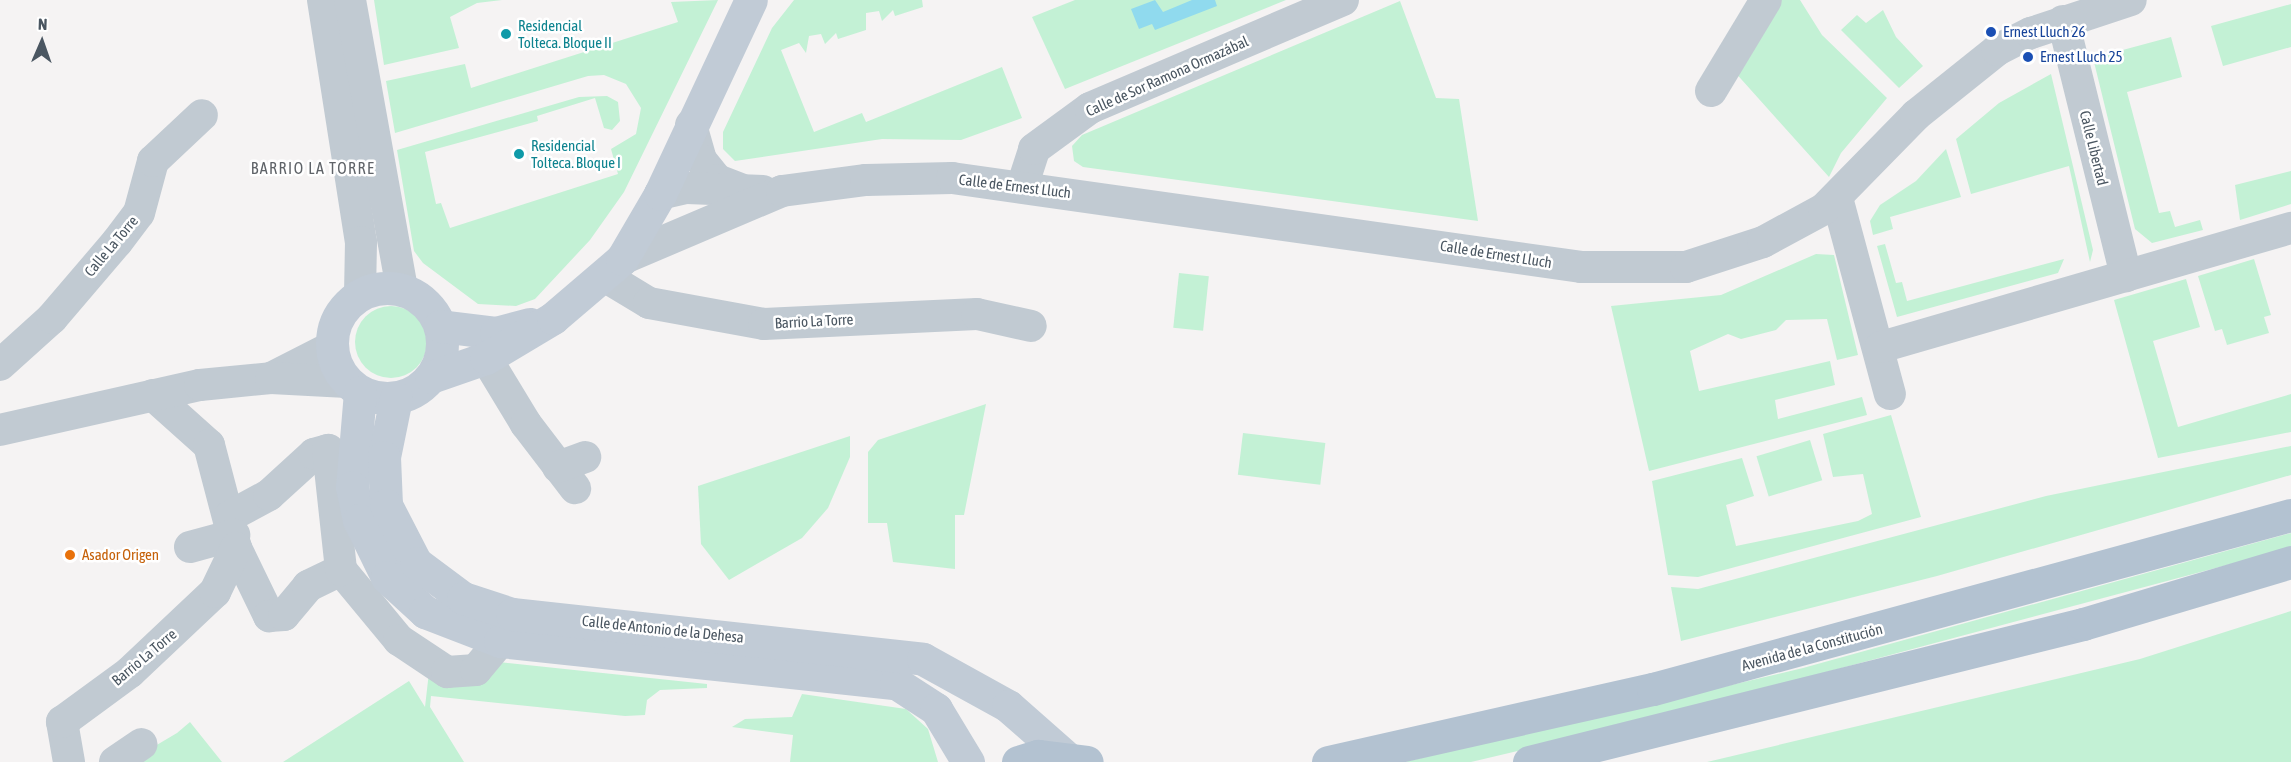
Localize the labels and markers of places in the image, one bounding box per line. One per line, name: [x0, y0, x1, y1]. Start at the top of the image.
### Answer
place label: Residencial Tolteca. Bloque II: [518, 16, 612, 51]
place label: Ernest Lluch 26: [2003, 23, 2086, 41]
marker: Ernest Lluch 26: [1984, 25, 1998, 39]
marker: Residencial Tolteca. Bloque II: [499, 27, 513, 41]
place label: Ernest Lluch 25: [2040, 48, 2123, 66]
marker: Ernest Lluch 25: [2021, 50, 2035, 64]
place label: Residencial Tolteca. Bloque I: [531, 136, 621, 171]
marker: Residencial Tolteca. Bloque I: [512, 147, 526, 161]
place label: Asador Origen: [82, 546, 159, 564]
marker: Asador Origen: [63, 548, 77, 562]

